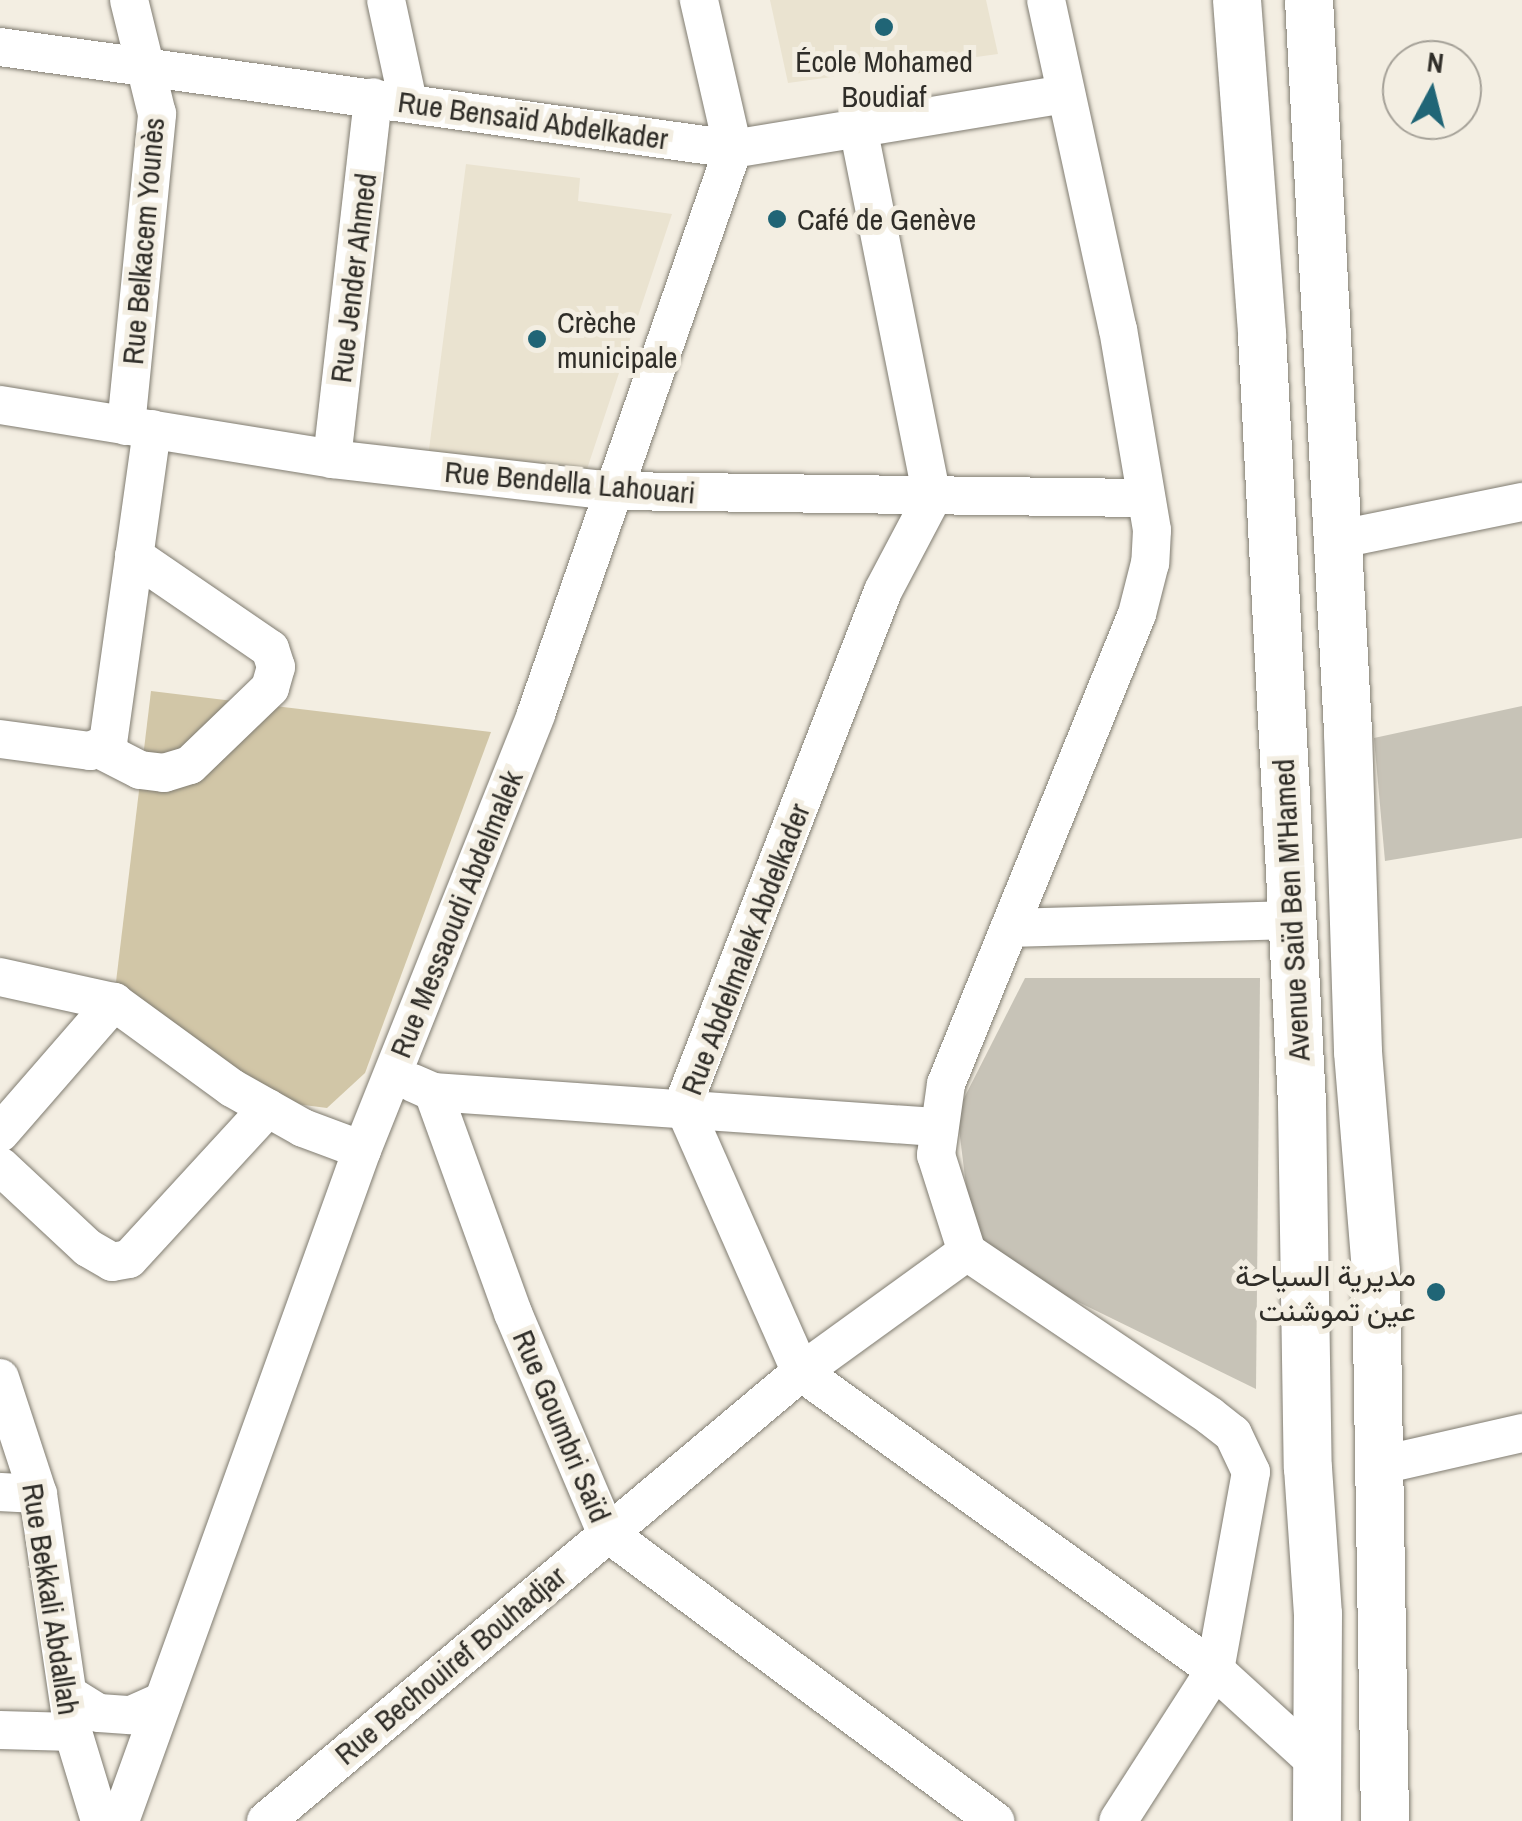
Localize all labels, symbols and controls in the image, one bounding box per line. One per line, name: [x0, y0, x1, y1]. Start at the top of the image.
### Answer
marker: École Mohamed Boudiaf: [873, 16, 895, 38]
north arrow: [1382, 40, 1482, 140]
text: N: [1425, 42, 1446, 82]
place label: École Mohamed Boudiaf: [795, 43, 973, 114]
street label: Rue Bensaïd Abdelkader: [395, 83, 671, 157]
street label: Rue Belkacem Younès: [114, 116, 172, 366]
street label: Rue Jender Ahmed: [322, 171, 384, 385]
place label: Café de Genève: [797, 201, 976, 237]
marker: Café de Genève: [766, 208, 788, 230]
place label: Crèche municipale: [557, 304, 677, 374]
marker: Crèche municipale: [526, 328, 548, 350]
street label: Rue Bendella Lahouari: [443, 453, 697, 511]
street label: Avenue Saïd Ben M'Hamed: [1265, 758, 1317, 1062]
street label: Rue Messaoudi Abdelmalek: [382, 765, 530, 1063]
street label: Rue Abdelmalek Abdelkader: [672, 797, 818, 1101]
place label: مديرية السياحة عين تموشنت: [1235, 1257, 1416, 1328]
marker: مديرية السياحة عين تموشنت: [1425, 1281, 1447, 1303]
street label: Rue Goumbri Saïd: [505, 1325, 619, 1527]
street label: Rue Bekkali Abdallah: [15, 1480, 87, 1718]
street label: Rue Bechouiref Bouhadjar: [327, 1558, 573, 1772]

